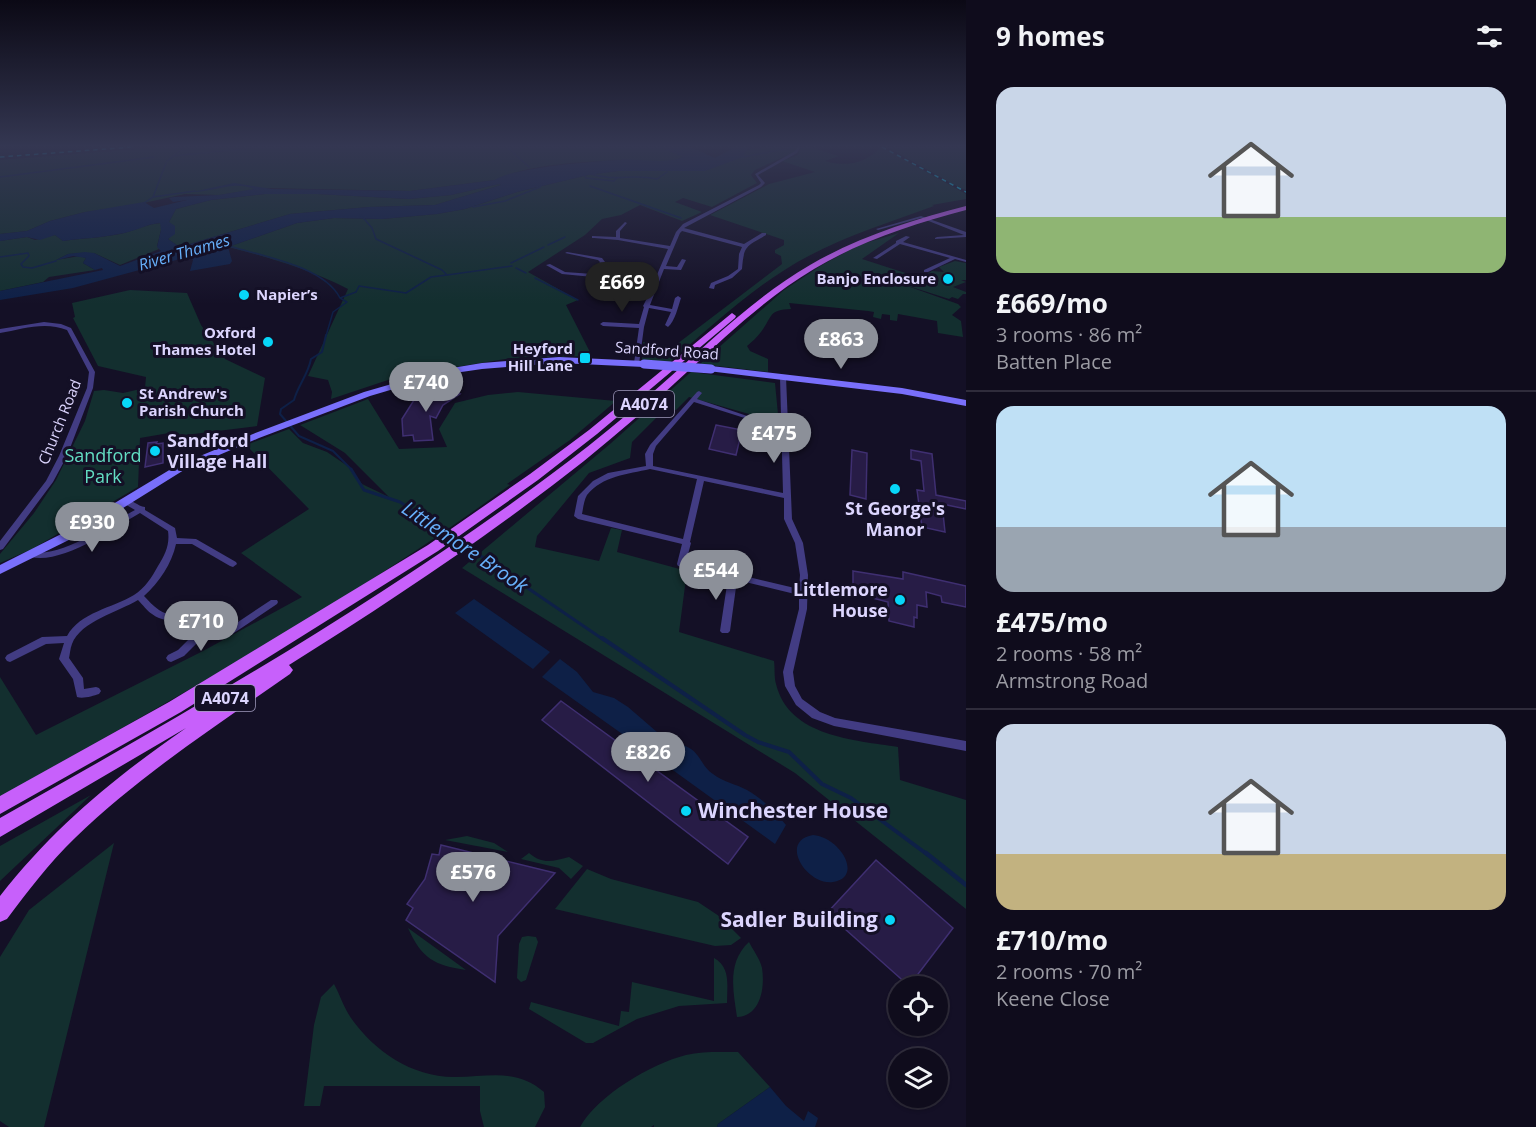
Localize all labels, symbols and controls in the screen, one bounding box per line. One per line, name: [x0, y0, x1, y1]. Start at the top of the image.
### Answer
text: 9 homes: [996, 18, 1105, 54]
icon: filters: [1473, 20, 1506, 53]
icon: home: [1197, 126, 1305, 234]
water label: River Thames: [136, 228, 232, 276]
pin: £669: [586, 262, 658, 313]
text: £669: [599, 268, 645, 295]
place label: Banjo Enclosure: [816, 268, 936, 288]
marker: Banjo Enclosure: [941, 272, 955, 286]
place label: Napier’s: [256, 284, 318, 304]
text: £669/mo: [996, 285, 1108, 321]
marker: Napier’s: [237, 288, 251, 302]
pin: £863: [805, 319, 877, 370]
text: 3 rooms · 86 m²: [996, 321, 1142, 348]
place label: Oxford Thames Hotel: [153, 322, 256, 359]
text: £863: [818, 325, 864, 352]
marker: Oxford Thames Hotel: [261, 335, 275, 349]
street label: Sandford Road: [614, 336, 720, 364]
place label: Heyford Hill Lane: [508, 338, 573, 375]
text: Batten Place: [996, 348, 1112, 375]
marker: Heyford Hill Lane: [578, 351, 592, 365]
pin: £740: [390, 362, 462, 413]
text: £740: [403, 368, 449, 395]
street label: Church Road: [33, 376, 85, 467]
place label: St Andrew's Parish Church: [139, 383, 244, 420]
road number: A4074: [614, 391, 674, 417]
marker: St Andrew's Parish Church: [120, 396, 134, 410]
pin: £475: [738, 413, 810, 464]
text: £475: [751, 419, 797, 446]
place label: Sandford Village Hall: [167, 428, 267, 473]
park label: Sandford Park: [64, 443, 142, 488]
marker: Sandford Village Hall: [148, 444, 162, 458]
icon: home: [1197, 445, 1305, 553]
marker: St George's Manor: [888, 482, 902, 496]
water label: Littlemore Brook: [397, 494, 535, 599]
place label: St George's Manor: [845, 496, 945, 541]
pin: £930: [56, 502, 128, 553]
text: £930: [69, 508, 115, 535]
pin: £544: [680, 550, 752, 601]
text: £544: [693, 556, 739, 583]
place label: Littlemore House: [793, 577, 888, 622]
marker: Littlemore House: [893, 593, 907, 607]
pin: £710: [165, 601, 237, 652]
text: £475/mo: [996, 604, 1108, 640]
text: £710: [178, 607, 224, 634]
text: 2 rooms · 58 m²: [996, 640, 1142, 667]
text: Armstrong Road: [996, 667, 1148, 694]
road number: A4074: [195, 685, 255, 711]
pin: £826: [612, 732, 684, 783]
text: £826: [625, 738, 671, 765]
icon: home: [1197, 763, 1305, 871]
place label: Winchester House: [698, 796, 888, 824]
marker: Winchester House: [679, 804, 693, 818]
pin: £576: [437, 852, 509, 903]
text: £576: [450, 858, 496, 885]
place label: Sadler Building: [721, 905, 878, 933]
marker: Sadler Building: [883, 913, 897, 927]
text: £710/mo: [996, 922, 1108, 958]
text: 2 rooms · 70 m²: [996, 958, 1142, 985]
map controls: [888, 976, 948, 1108]
button: locate: [888, 976, 948, 1036]
text: Keene Close: [996, 985, 1110, 1012]
button: layers: [888, 1048, 948, 1108]

